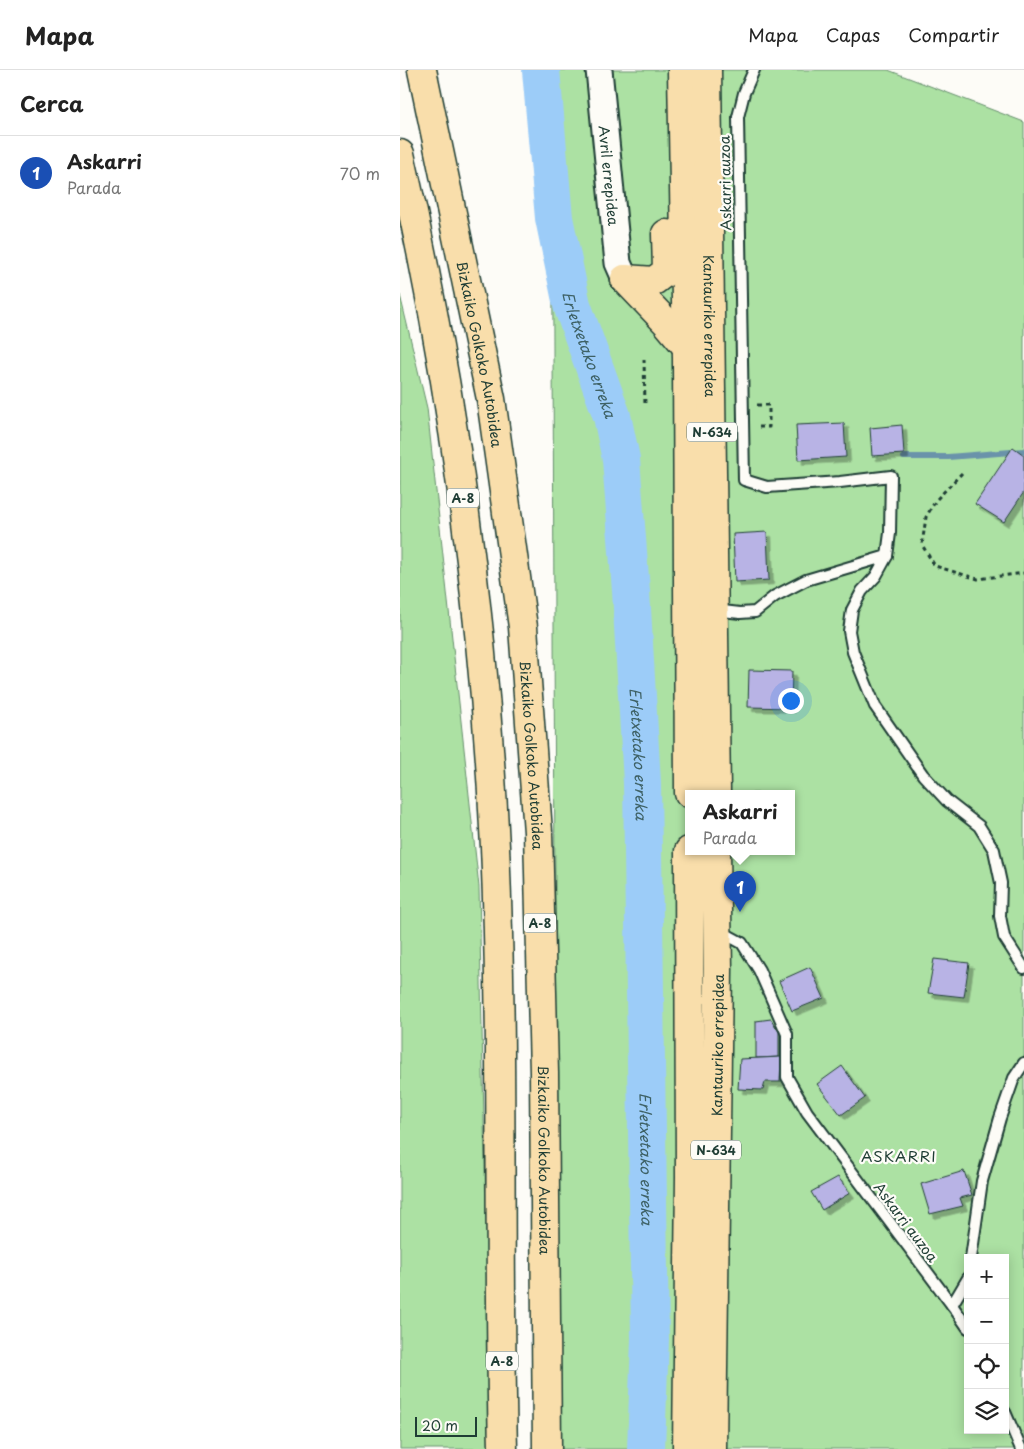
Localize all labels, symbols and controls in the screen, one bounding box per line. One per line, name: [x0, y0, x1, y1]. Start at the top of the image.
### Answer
text: Mapa: [25, 17, 94, 53]
text: Mapa: [748, 21, 798, 48]
text: Capas: [826, 21, 880, 48]
text: Compartir: [908, 21, 999, 48]
text: Cerca: [20, 87, 84, 119]
street label: Avril errepidea: [594, 124, 625, 227]
street label: Askarri auzoa: [714, 135, 736, 231]
text: Askarri: [67, 147, 142, 175]
text: 1: [32, 161, 40, 185]
text: 70 m: [340, 161, 380, 185]
text: Parada: [67, 175, 121, 199]
street label: Kantauriko errepidea: [699, 255, 722, 398]
street label: Bizkaiko Golkoko Autobidea: [452, 259, 508, 449]
water label: Erletxetako erreka: [558, 289, 623, 421]
road number: N-634: [687, 422, 737, 442]
road number: A-8: [447, 488, 479, 508]
street label: Bizkaiko Golkoko Autobidea: [515, 660, 549, 850]
water label: Erletxetako erreka: [625, 687, 654, 821]
your location: [778, 688, 804, 714]
popup: [685, 790, 795, 855]
text: Askarri: [703, 797, 777, 825]
text: Parada: [703, 825, 757, 849]
pin: 1: [724, 871, 756, 912]
road number: A-8: [524, 914, 556, 932]
street label: Kantauriko errepidea: [706, 973, 728, 1116]
street label: Bizkaiko Golkoko Autobidea: [533, 1065, 556, 1255]
water label: Erletxetako erreka: [635, 1092, 660, 1226]
road number: N-634: [691, 1140, 741, 1160]
district label: ASKARRI: [861, 1144, 937, 1167]
street label: Askarri auzoa: [869, 1178, 943, 1266]
map controls: [964, 1254, 1009, 1434]
button: +: [964, 1254, 1009, 1299]
button: −: [964, 1299, 1009, 1344]
button: locate: [964, 1344, 1009, 1389]
road number: A-8: [486, 1352, 518, 1370]
button: layers: [964, 1389, 1009, 1434]
scale bar: [415, 1414, 478, 1437]
text: 20 m: [422, 1415, 458, 1436]

